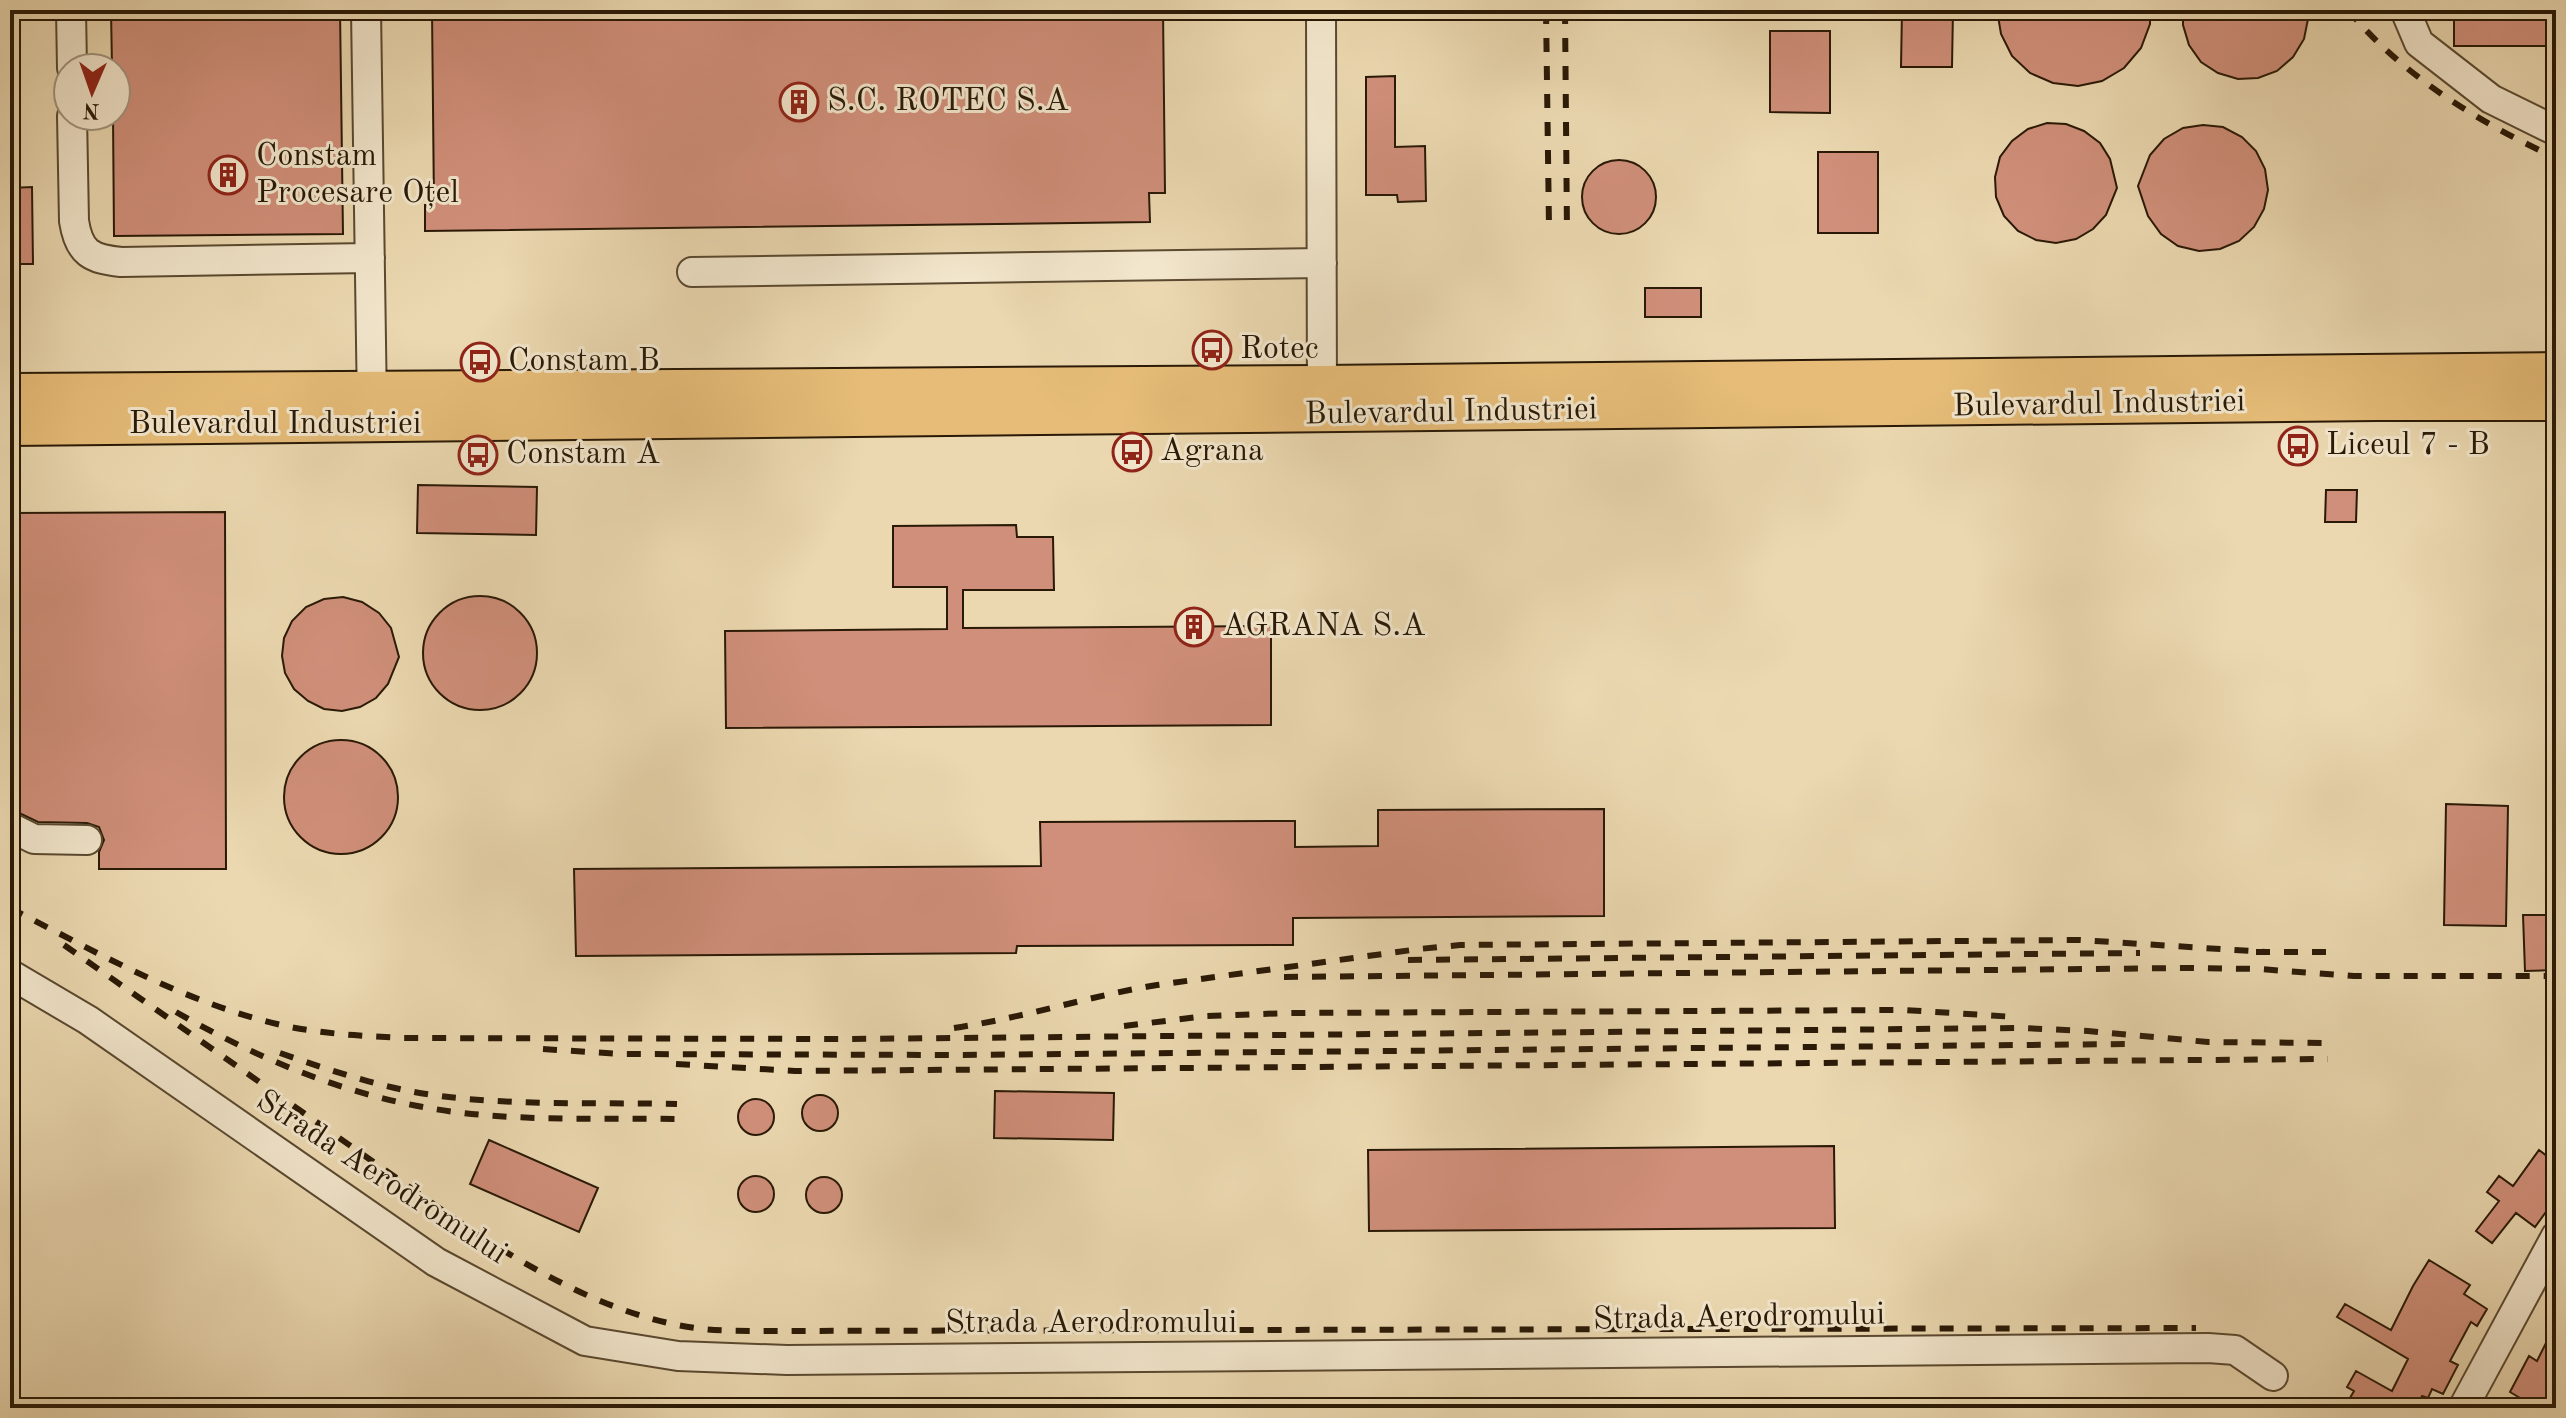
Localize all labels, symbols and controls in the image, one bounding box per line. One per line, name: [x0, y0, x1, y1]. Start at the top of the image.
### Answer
north arrow: [52, 52, 132, 132]
building icon: S.C. ROTEC S.A: [778, 81, 820, 123]
place label: S.C. ROTEC S.A: [827, 86, 1069, 118]
text: N: [82, 99, 100, 121]
place label: Constam Procesare Oțel: [256, 141, 459, 210]
building icon: Constam Procesare Oțel: [207, 154, 249, 196]
bus stop icon: Rotec: [1191, 329, 1233, 371]
place label: Rotec: [1240, 334, 1319, 366]
bus stop icon: Constam B: [459, 341, 501, 383]
place label: Constam B: [508, 346, 660, 378]
street label: Bulevardul Industriei: [1952, 386, 2246, 424]
street label: Bulevardul Industriei: [1304, 394, 1598, 432]
street label: Bulevardul Industriei: [129, 409, 421, 441]
bus stop icon: Liceul 7 - B: [2277, 425, 2319, 467]
place label: Liceul 7 - B: [2326, 430, 2490, 462]
bus stop icon: Agrana: [1111, 431, 1153, 473]
bus stop icon: Constam A: [457, 434, 499, 476]
place label: Agrana: [1160, 436, 1264, 468]
place label: Constam A: [506, 439, 660, 471]
building icon: AGRANA S.A: [1173, 606, 1215, 648]
place label: AGRANA S.A: [1222, 611, 1426, 643]
street label: Strada Aerodromului: [250, 1085, 512, 1271]
street label: Strada Aerodromului: [1593, 1299, 1885, 1337]
street label: Strada Aerodromului: [945, 1308, 1237, 1340]

